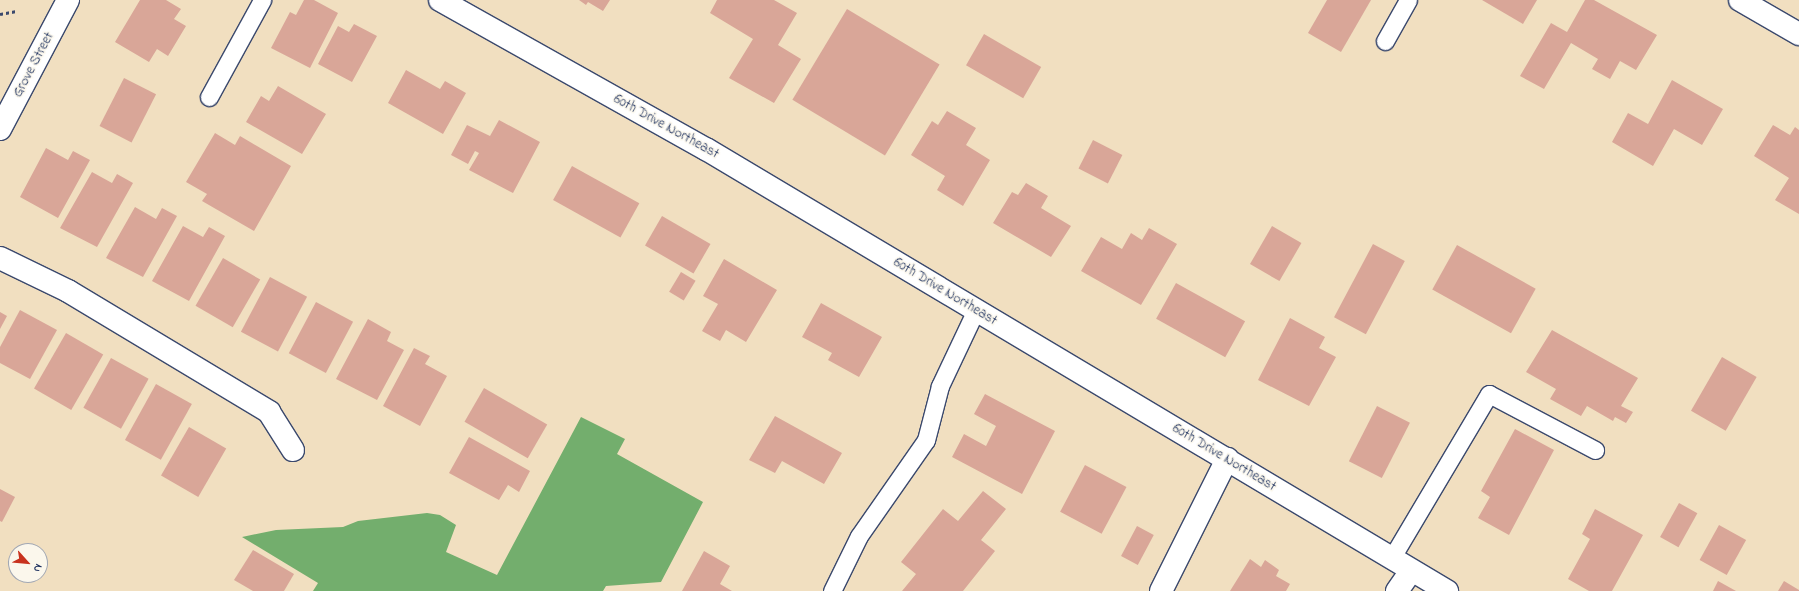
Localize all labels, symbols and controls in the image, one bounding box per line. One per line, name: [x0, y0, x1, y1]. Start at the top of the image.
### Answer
street label: Grove Street: [10, 30, 58, 100]
street label: 60th Drive Northeast: [610, 91, 722, 163]
street label: 60th Drive Northeast: [890, 254, 1000, 330]
street label: 60th Drive Northeast: [1169, 420, 1279, 496]
north arrow: [8, 543, 48, 583]
text: N: [29, 561, 47, 575]

